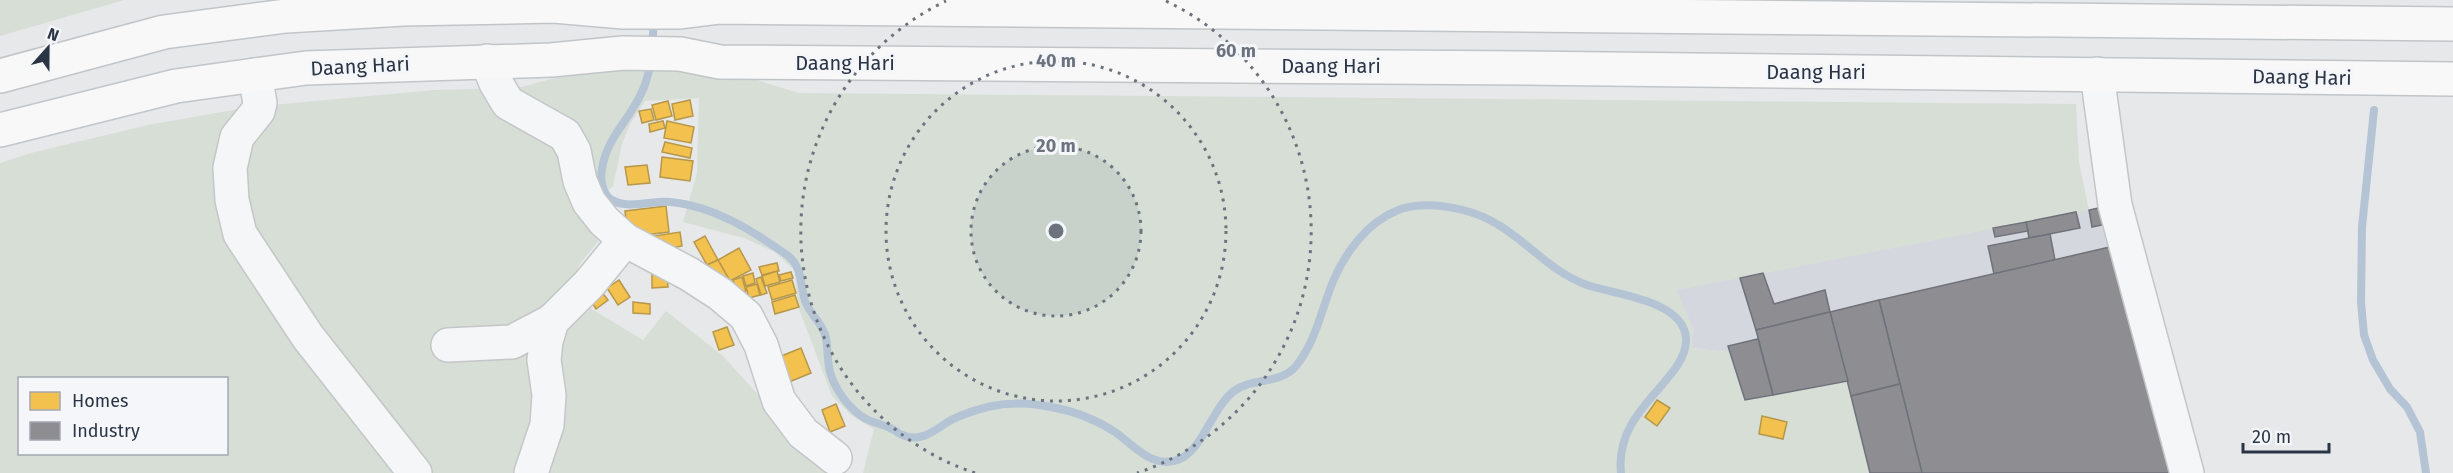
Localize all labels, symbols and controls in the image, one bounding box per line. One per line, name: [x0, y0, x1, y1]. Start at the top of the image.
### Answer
north arrow: [18, 18, 78, 78]
text: N: [45, 24, 62, 45]
text: 60 m: [1216, 40, 1256, 62]
text: 40 m: [1036, 50, 1076, 72]
street label: Daang Hari: [310, 51, 410, 81]
street label: Daang Hari: [795, 51, 895, 75]
street label: Daang Hari: [1281, 54, 1381, 78]
street label: Daang Hari: [1766, 60, 1866, 84]
street label: Daang Hari: [2252, 64, 2352, 90]
text: 20 m: [1036, 135, 1076, 157]
centre of rings: [1046, 221, 1066, 241]
legend: [18, 377, 228, 455]
text: Homes: [72, 390, 128, 412]
scale bar: [2243, 416, 2328, 454]
text: Industry: [72, 420, 140, 442]
text: 20 m: [2252, 426, 2291, 448]

